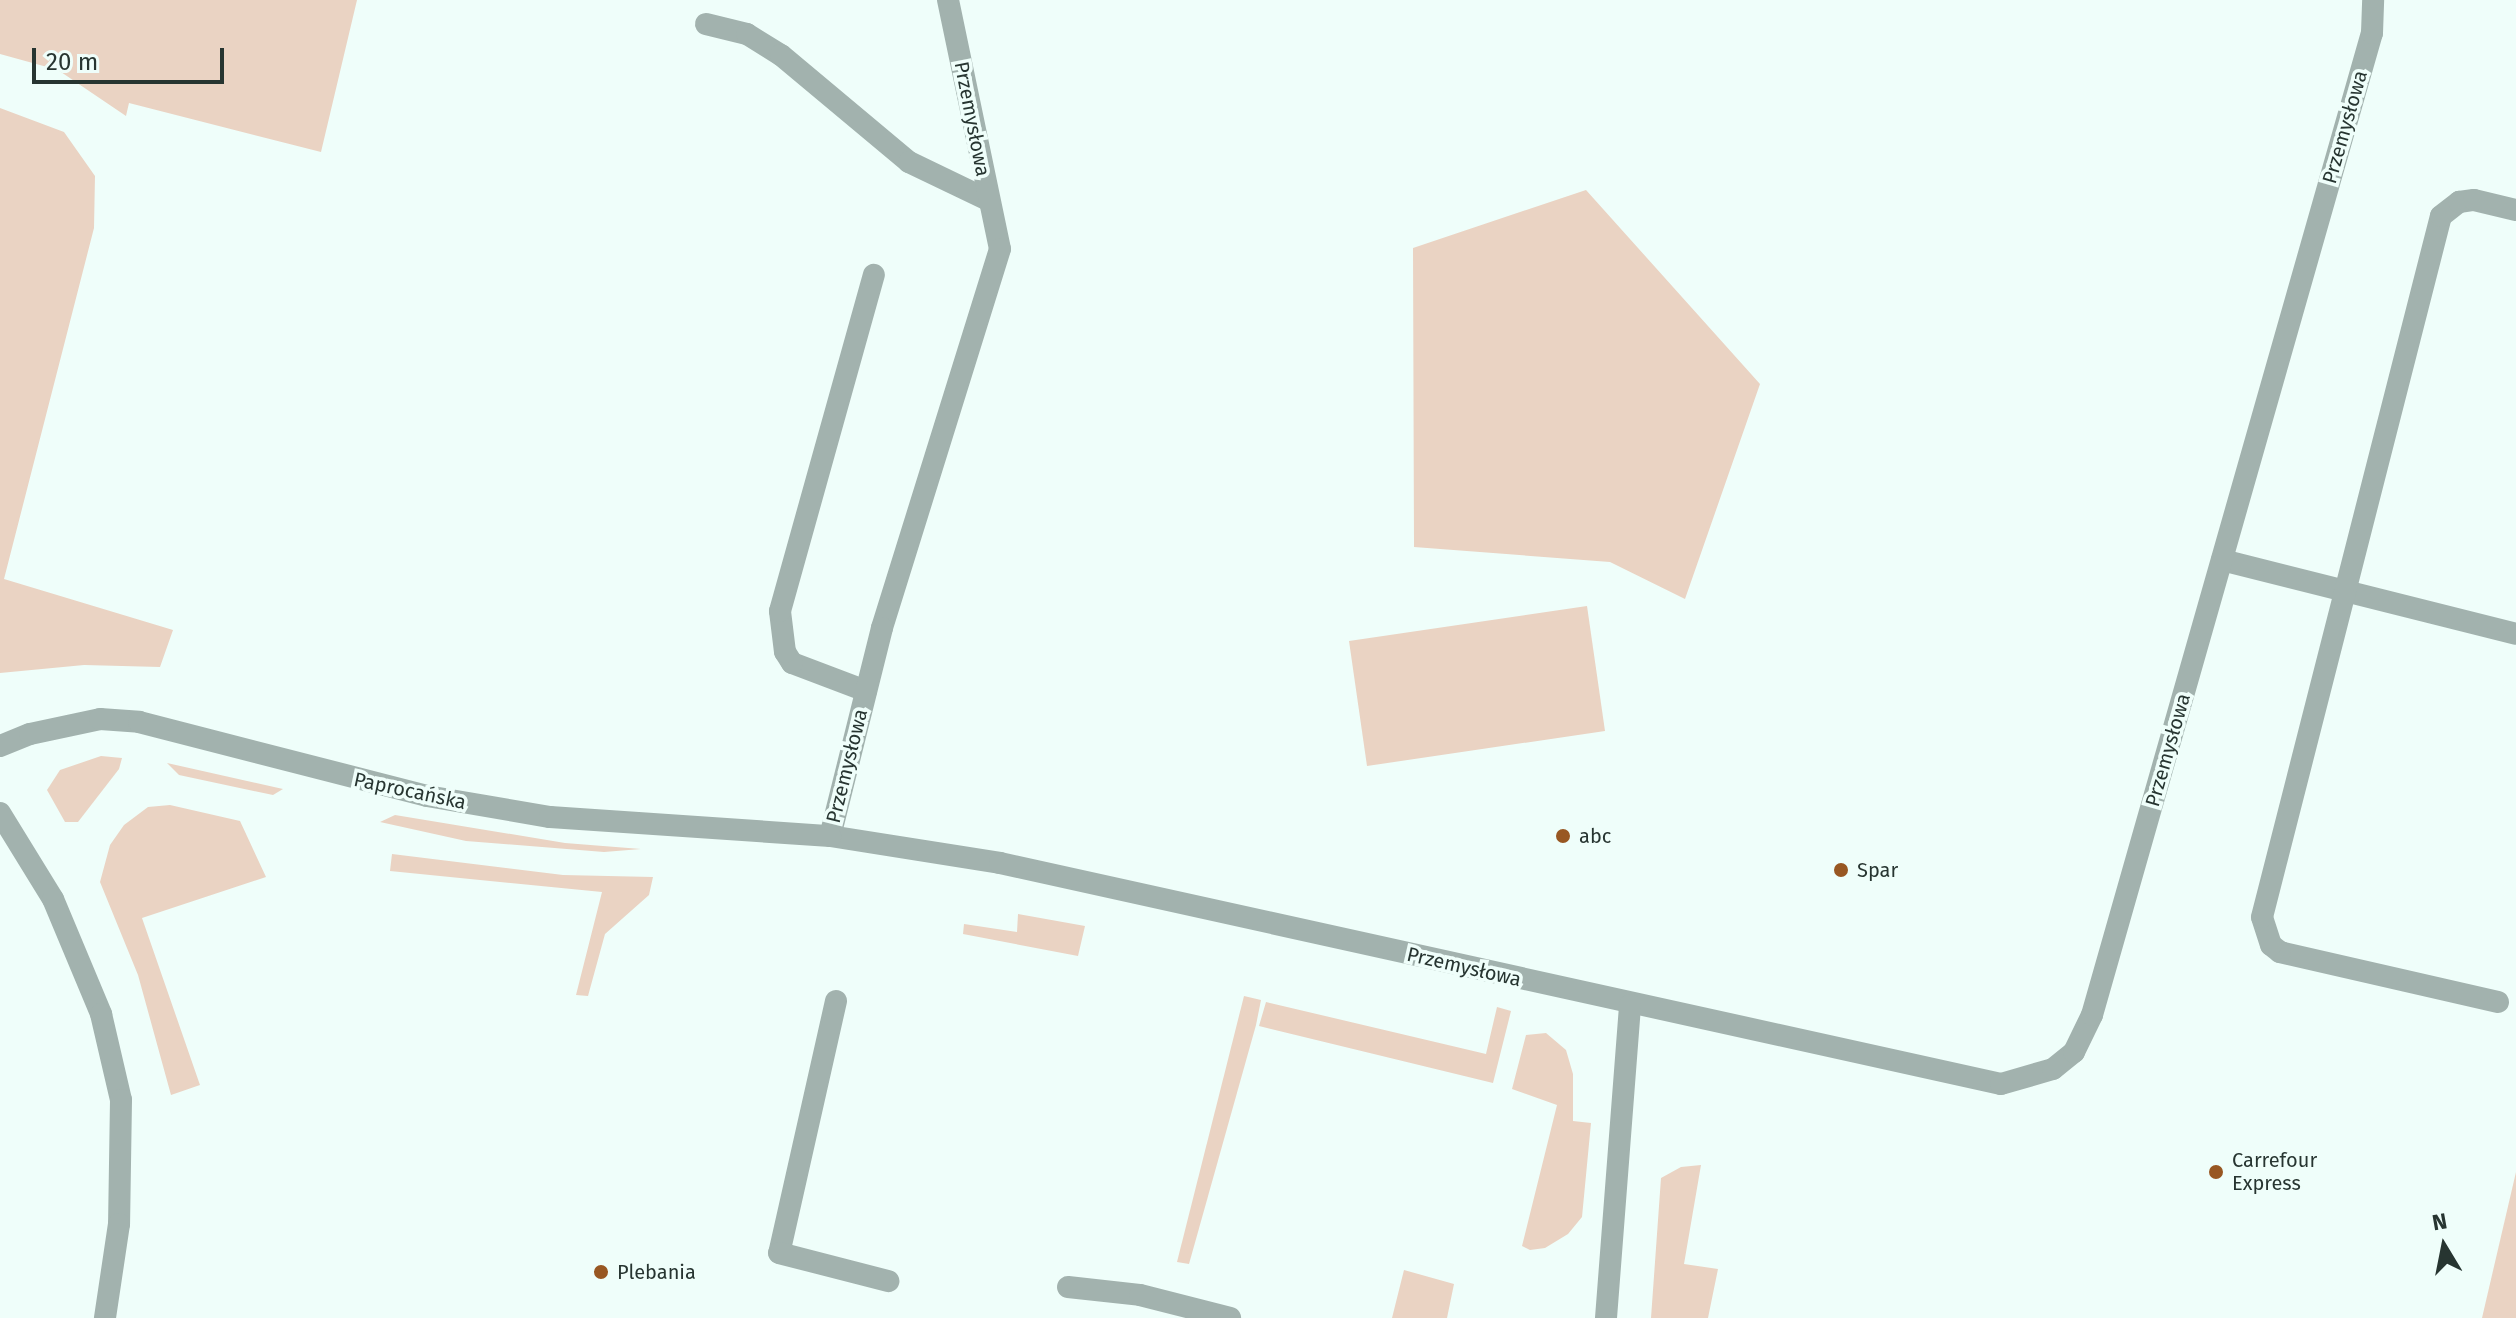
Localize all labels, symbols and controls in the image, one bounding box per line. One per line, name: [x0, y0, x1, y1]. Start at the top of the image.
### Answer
scale bar: [36, 32, 228, 82]
text: 20 m: [46, 48, 98, 76]
street label: Przemysłowa: [949, 59, 995, 179]
street label: Przemysłowa: [2317, 68, 2373, 186]
street label: Przemysłowa: [2140, 691, 2196, 809]
street label: Przemysłowa: [821, 706, 873, 826]
street label: Paprocańska: [352, 767, 468, 815]
place label: abc: [1579, 824, 1611, 848]
marker: abc: [1554, 827, 1572, 845]
place label: Spar: [1857, 858, 1898, 882]
marker: Spar: [1832, 861, 1850, 879]
street label: Przemysłowa: [1404, 942, 1524, 992]
place label: Carrefour Express: [2232, 1148, 2317, 1195]
marker: Carrefour Express: [2207, 1163, 2225, 1181]
north arrow: [2404, 1206, 2484, 1286]
text: N: [2430, 1207, 2449, 1236]
place label: Plebania: [617, 1260, 696, 1284]
marker: Plebania: [592, 1263, 610, 1281]

